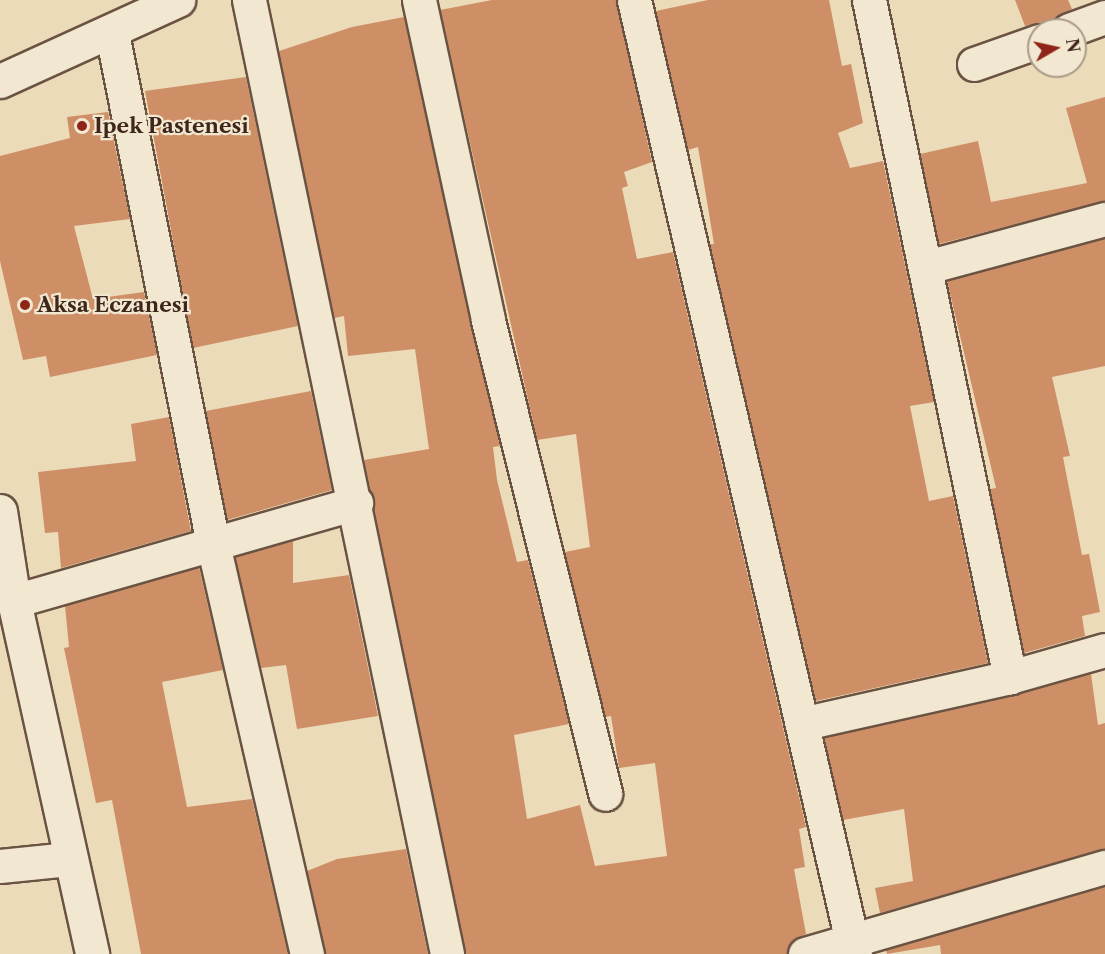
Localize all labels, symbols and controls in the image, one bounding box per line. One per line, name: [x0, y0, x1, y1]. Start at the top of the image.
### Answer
north arrow: [1027, 18, 1087, 78]
text: N: [1062, 37, 1084, 54]
place label: Ipek Pastenesi: [94, 113, 249, 139]
marker: Ipek Pastenesi: [75, 119, 89, 133]
place label: Aksa Eczanesi: [37, 292, 189, 318]
marker: Aksa Eczanesi: [18, 298, 32, 312]

